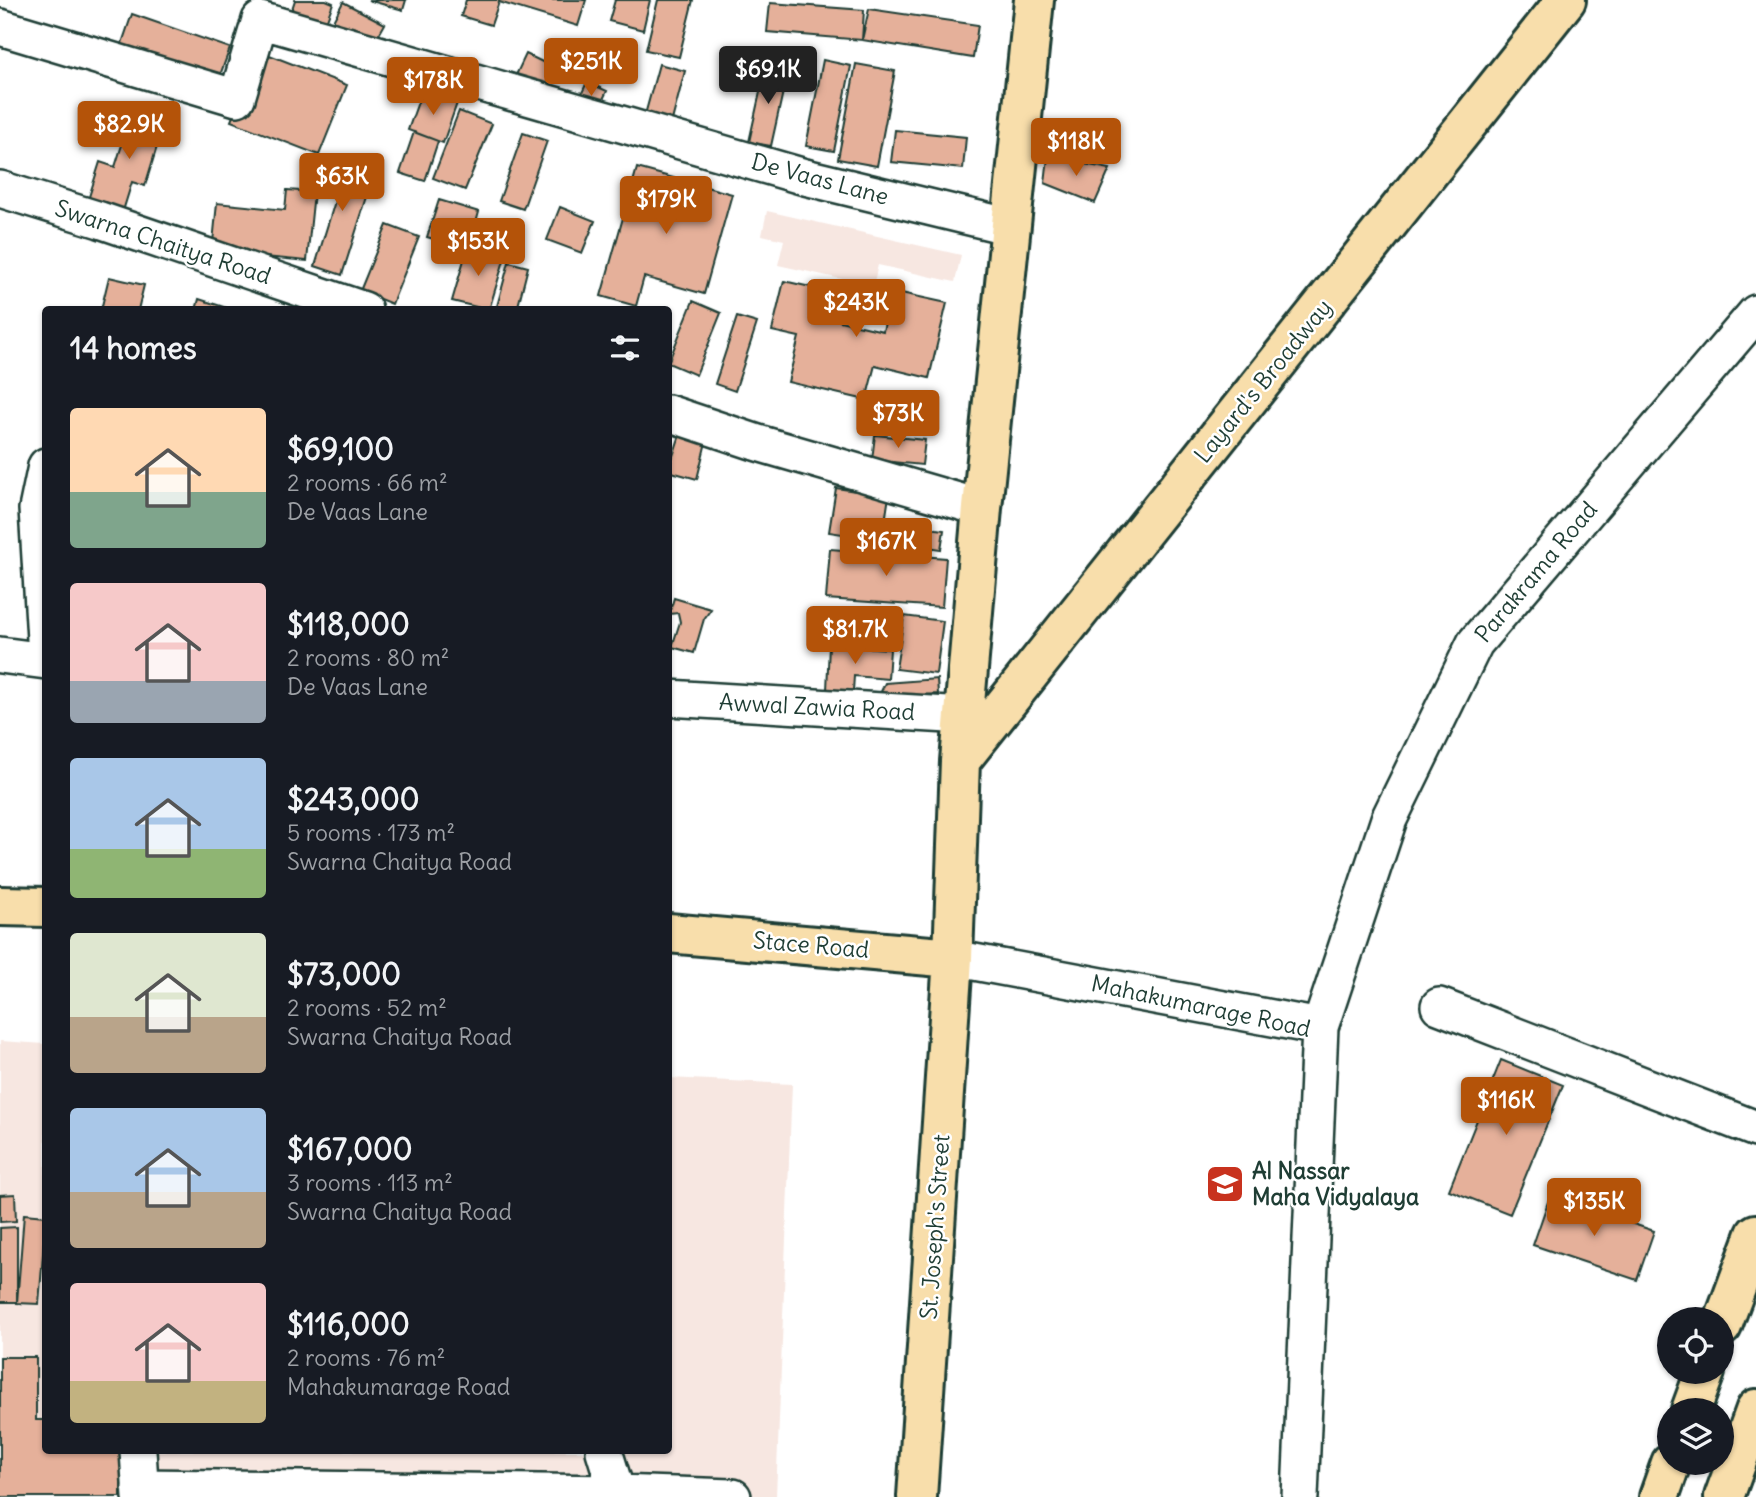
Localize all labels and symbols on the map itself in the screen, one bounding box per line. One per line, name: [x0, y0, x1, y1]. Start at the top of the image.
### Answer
pin: $251K: [542, 38, 640, 98]
pin: $69.1K: [711, 46, 825, 106]
pin: $178K: [384, 58, 482, 117]
pin: $82.9K: [72, 102, 186, 161]
pin: $118K: [1027, 118, 1125, 178]
street label: De Vaas Lane: [748, 146, 892, 211]
pin: $63K: [301, 154, 383, 213]
pin: $179K: [617, 176, 715, 236]
street label: Swarna Chaitya Road: [52, 193, 275, 290]
pin: $153K: [429, 218, 527, 278]
pin: $243K: [807, 280, 905, 339]
street label: Layard's Broadway: [1188, 293, 1338, 468]
pin: $73K: [857, 391, 939, 450]
street label: Parakrama Road: [1468, 495, 1603, 648]
pin: $167K: [837, 518, 935, 578]
pin: $81.7K: [798, 606, 912, 666]
street label: Awwal Zawia Road: [718, 687, 916, 726]
street label: Stace Road: [752, 925, 870, 964]
street label: Mahakumarage Road: [1089, 968, 1313, 1043]
pin: $116K: [1457, 1078, 1555, 1137]
street label: St. Joseph's Street: [914, 1133, 955, 1321]
place label: Al Nassar Maha Vidyalaya: [1252, 1156, 1419, 1211]
school or university icon: Al Nassar Maha Vidyalaya: [1204, 1163, 1246, 1205]
pin: $135K: [1545, 1178, 1643, 1238]

